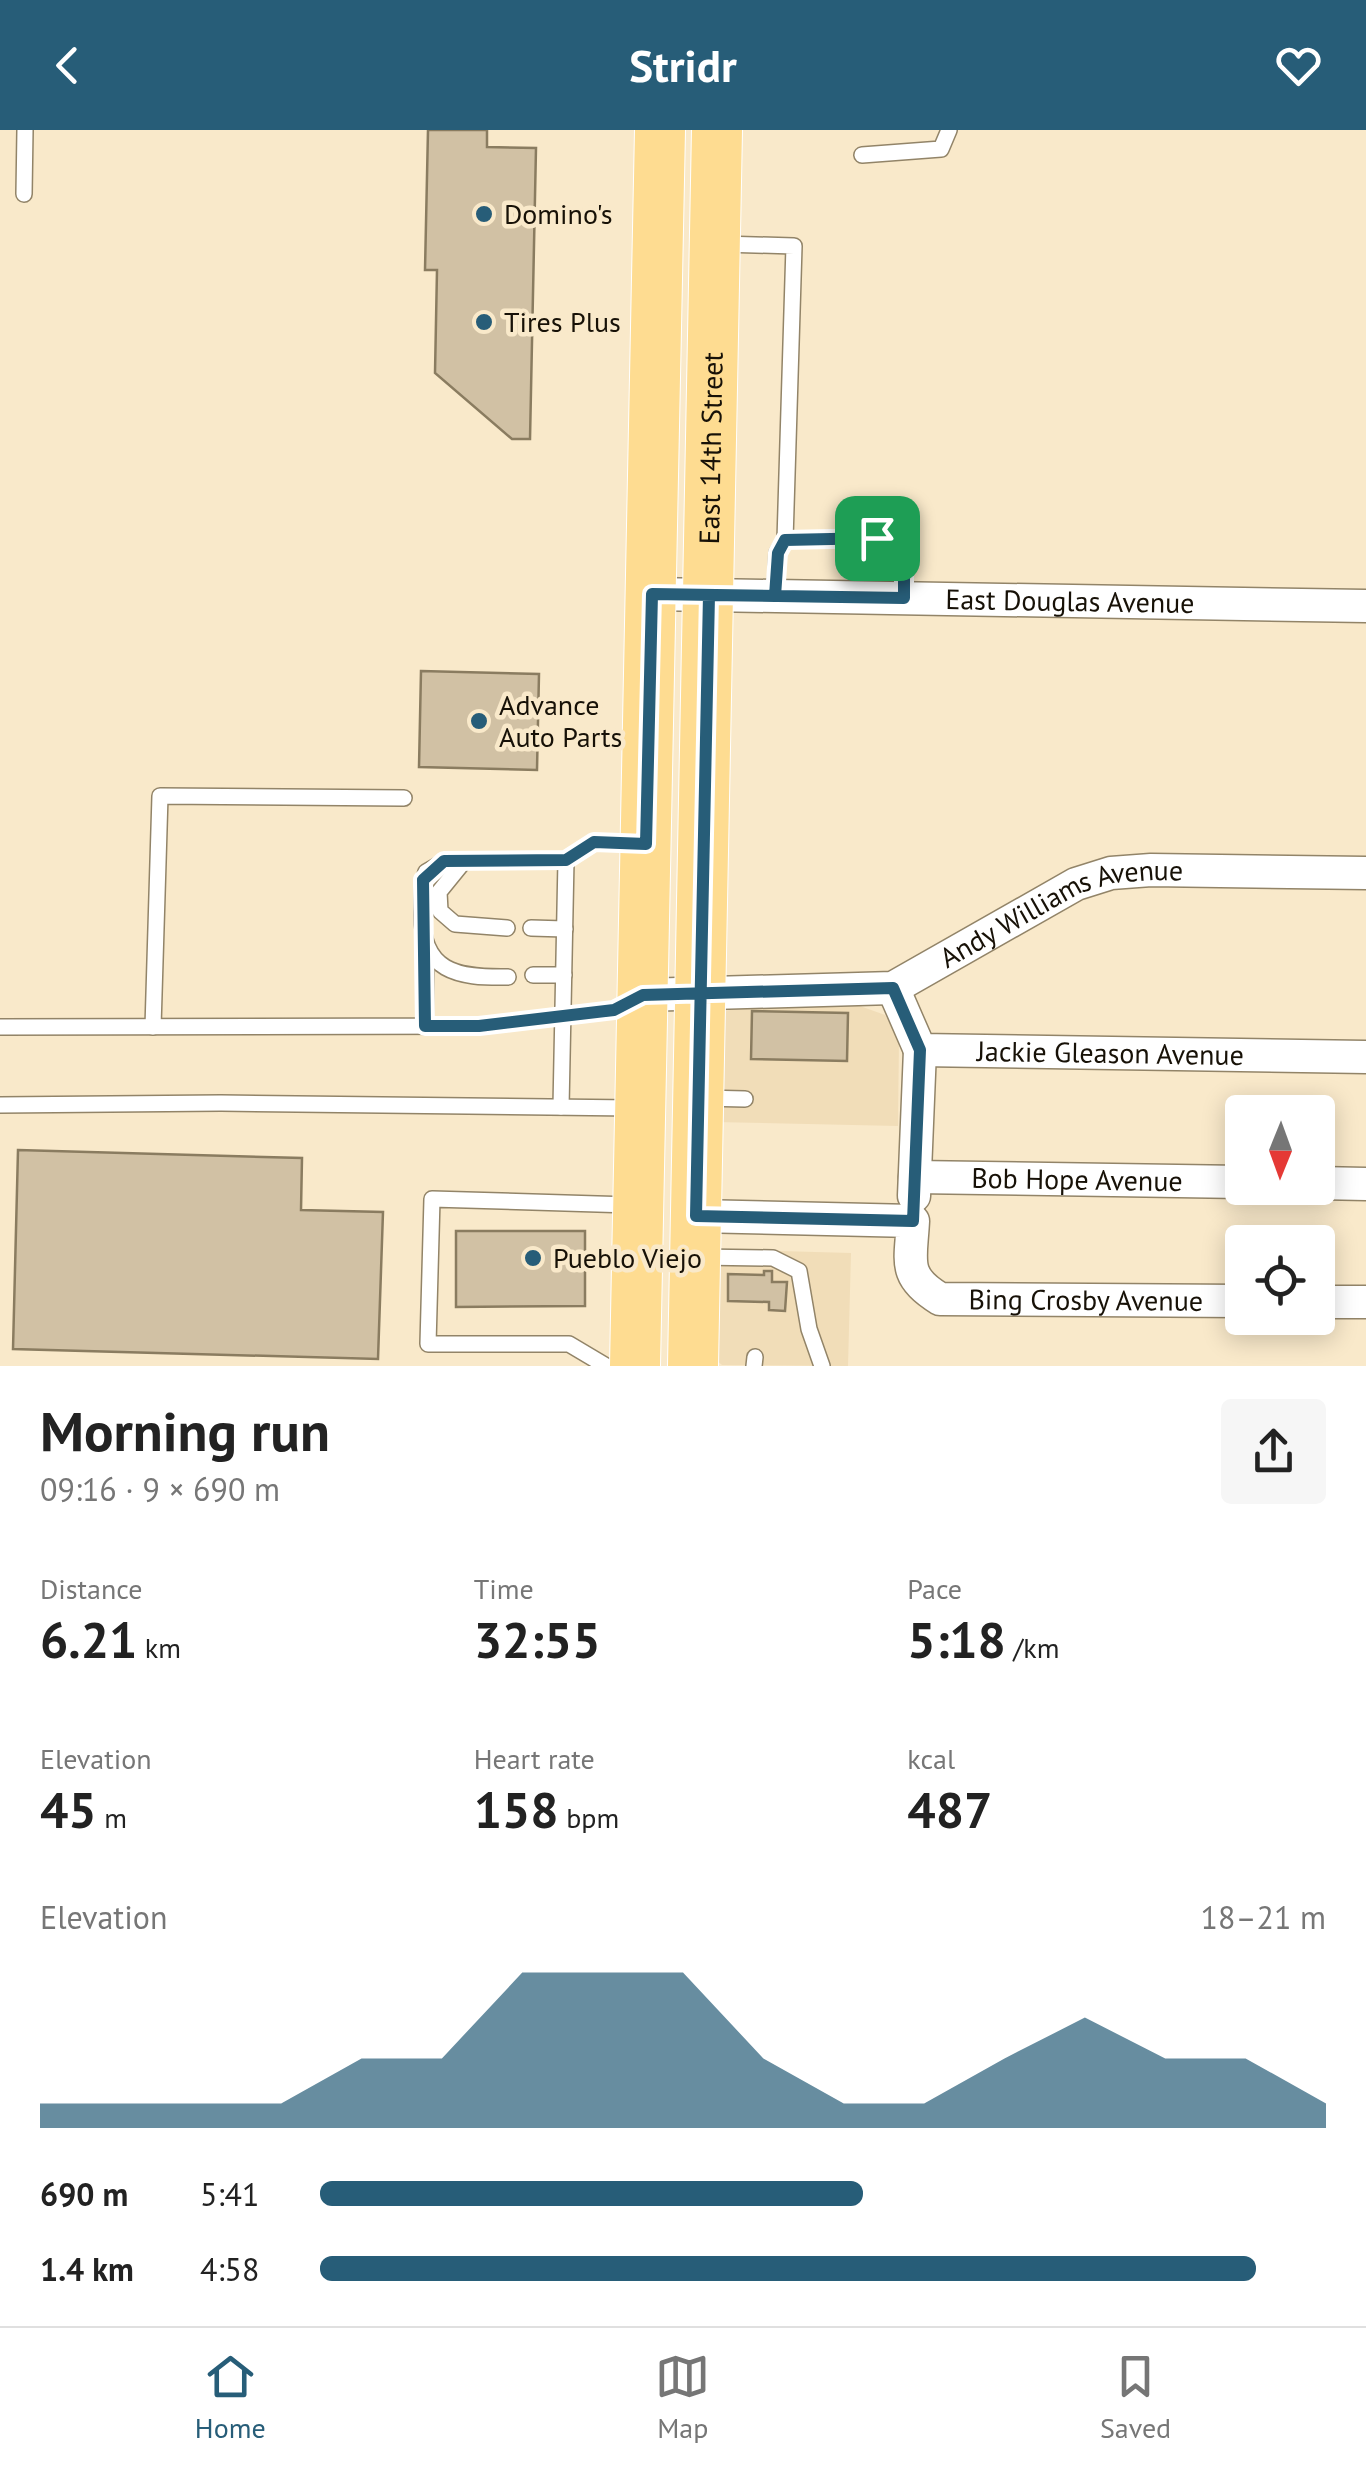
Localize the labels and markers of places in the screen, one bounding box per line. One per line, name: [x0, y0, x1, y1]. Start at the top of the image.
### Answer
place label: Domino's: [504, 195, 613, 232]
marker: Domino's: [473, 203, 495, 225]
place label: Tires Plus: [504, 303, 621, 340]
marker: Tires Plus: [473, 311, 495, 333]
pin: [835, 496, 920, 581]
place label: Advance Auto Parts: [499, 686, 622, 755]
marker: Advance Auto Parts: [468, 710, 490, 732]
place label: Pueblo Viejo: [553, 1239, 702, 1276]
marker: Pueblo Viejo: [522, 1247, 544, 1269]

